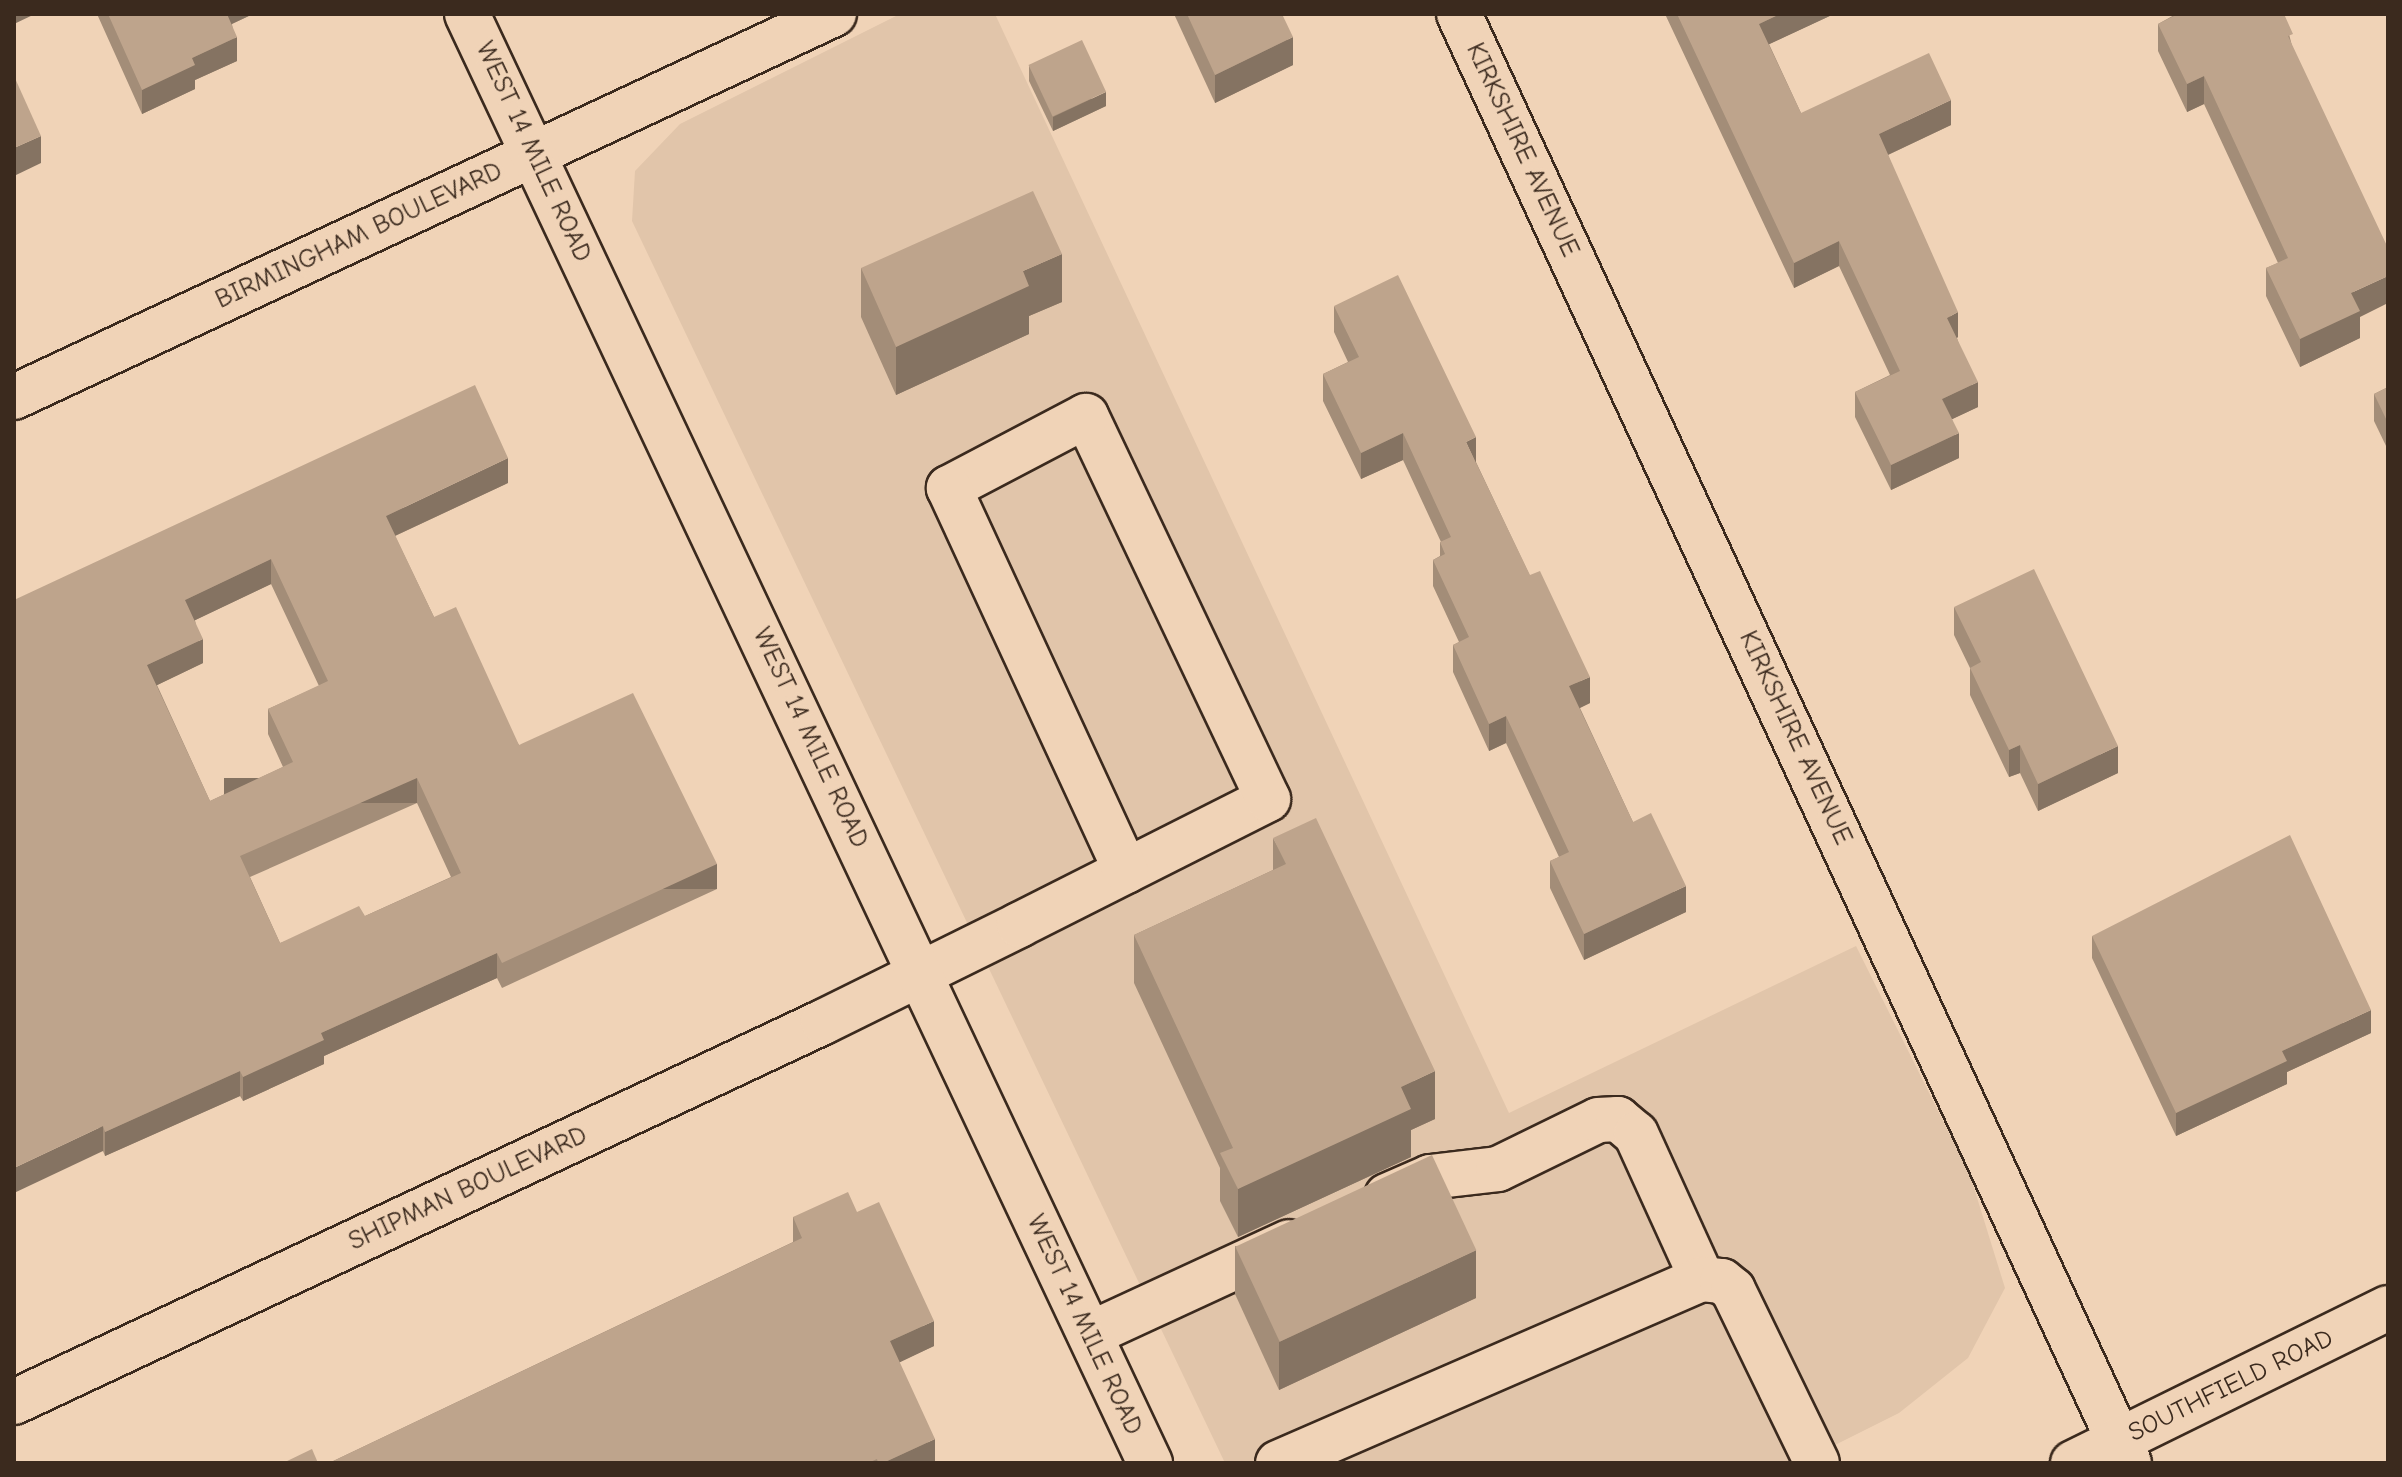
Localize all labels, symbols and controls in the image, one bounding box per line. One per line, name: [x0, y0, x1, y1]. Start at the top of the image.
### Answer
street label: WEST 14 MILE ROAD: [468, 37, 598, 267]
street label: KIRKSHIRE AVENUE: [1459, 38, 1585, 262]
street label: BIRMINGHAM BOULEVARD: [211, 156, 507, 316]
street label: WEST 14 MILE ROAD: [745, 623, 875, 853]
street label: KIRKSHIRE AVENUE: [1732, 626, 1858, 850]
street label: SHIPMAN BOULEVARD: [344, 1120, 592, 1258]
street label: WEST 14 MILE ROAD: [1019, 1210, 1149, 1440]
street label: SOUTHFIELD ROAD: [2124, 1323, 2338, 1449]

